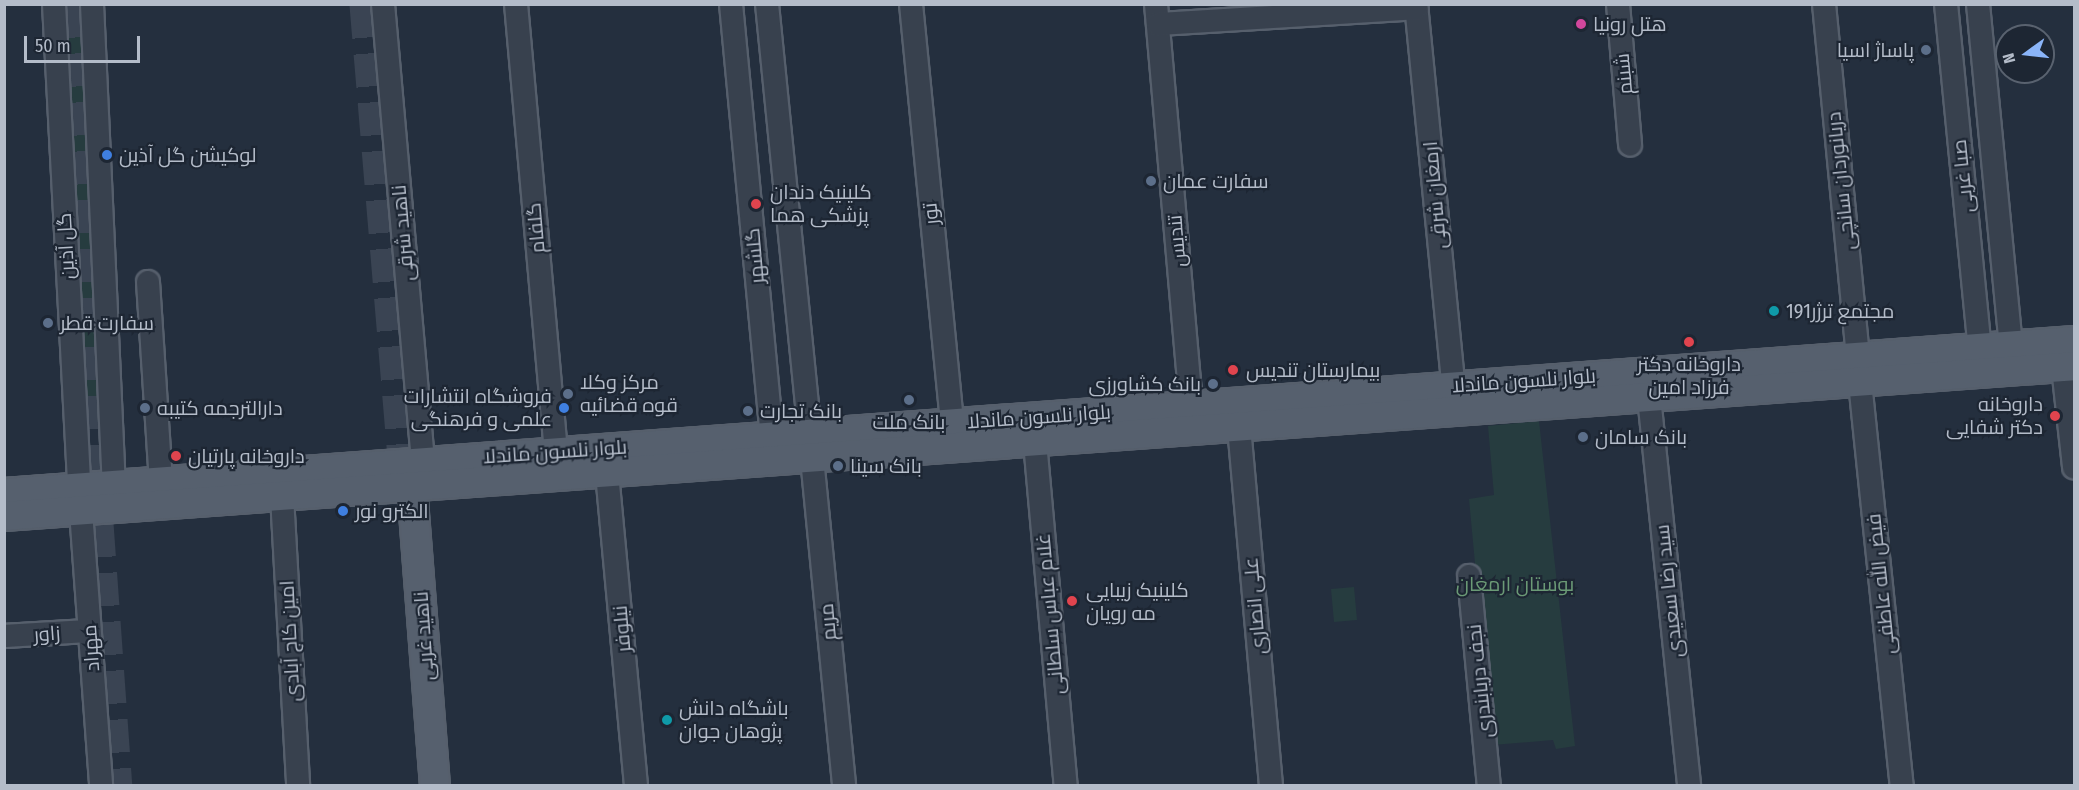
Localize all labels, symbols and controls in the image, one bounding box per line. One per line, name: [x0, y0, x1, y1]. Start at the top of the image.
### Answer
place label: هتل رونیا: [1593, 12, 1667, 36]
marker: هتل رونیا: [1574, 17, 1588, 31]
scale bar: [27, 24, 142, 62]
north arrow: [1995, 24, 2055, 84]
text: 50 m: [35, 35, 71, 57]
place label: پاساژ اسیا: [1837, 38, 1914, 62]
marker: پاساژ اسیا: [1919, 43, 1933, 57]
text: N: [1999, 51, 2019, 65]
street label: شبنم: [1610, 52, 1638, 96]
street label: دریانوردان سانچی: [1822, 111, 1860, 251]
street label: صبا غربی: [1947, 138, 1979, 214]
street label: ارمغان شرقی: [1418, 140, 1452, 250]
place label: لوکیشن گل آذین: [119, 143, 256, 167]
marker: لوکیشن گل آذین: [100, 148, 114, 162]
place label: سفارت عمان: [1163, 169, 1269, 193]
marker: سفارت عمان: [1144, 174, 1158, 188]
place label: کلینیک دندان پزشکی هما: [770, 180, 872, 227]
street label: ناهید شرقی: [387, 184, 419, 282]
marker: کلینیک دندان پزشکی هما: [747, 195, 765, 213]
street label: گلفام: [522, 202, 550, 254]
street label: تور: [918, 202, 944, 226]
street label: گل آذین: [52, 212, 80, 280]
street label: تندیس: [1163, 214, 1191, 268]
street label: گلشهر: [741, 227, 769, 285]
place label: مجتمع ترژر191: [1786, 299, 1894, 323]
marker: مجتمع ترژر191: [1767, 304, 1781, 318]
place label: سفارت قطر: [60, 311, 154, 335]
marker: سفارت قطر: [41, 316, 55, 330]
marker: داروخانه دکتر فرزاد امین: [1682, 335, 1696, 349]
place label: داروخانه دکتر فرزاد امین: [1637, 352, 1741, 399]
place label: بیمارستان تندیس: [1246, 358, 1380, 382]
marker: بیمارستان تندیس: [1224, 361, 1242, 379]
street label: بلوار نلسون ماندلا: [1451, 364, 1597, 398]
place label: مرکز وکلا قوه قضائیه: [580, 371, 678, 418]
place label: بانک کشاورزی: [1088, 372, 1201, 396]
marker: بانک کشاورزی: [1206, 377, 1220, 391]
place label: فروشگاه انتشارات علمی و فرهنگی: [404, 384, 552, 431]
marker: مرکز وکلا قوه قضائیه: [561, 387, 575, 401]
place label: داروخانه دکتر شفایی: [1946, 392, 2043, 439]
marker: بانک ملت: [902, 393, 916, 407]
place label: دارالترجمه کتیبه: [157, 396, 283, 420]
place label: بانک تجارت: [760, 399, 842, 423]
street label: بلوار نلسون ماندلا: [966, 400, 1112, 434]
marker: دارالترجمه کتیبه: [138, 401, 152, 415]
marker: فروشگاه انتشارات علمی و فرهنگی: [557, 401, 571, 415]
marker: بانک تجارت: [741, 404, 755, 418]
marker: داروخانه دکتر شفایی: [2048, 409, 2062, 423]
place label: بانک ملت: [873, 410, 945, 434]
place label: بانک سامان: [1595, 425, 1687, 449]
marker: بانک سامان: [1576, 430, 1590, 444]
street label: بلوار نلسون ماندلا: [482, 435, 628, 469]
place label: داروخانه پارتیان: [188, 444, 305, 468]
marker: داروخانه پارتیان: [169, 449, 183, 463]
place label: بانک سینا: [850, 454, 922, 478]
marker: بانک سینا: [831, 459, 845, 473]
place label: الكترو نور: [355, 499, 429, 523]
marker: الكترو نور: [336, 504, 350, 518]
street label: فیض الله عاطفی: [1862, 512, 1900, 656]
street label: سید رضا سعیدی: [1650, 523, 1688, 659]
street label: غلام عباس سلطانی: [1031, 532, 1069, 696]
street label: علی انصاری: [1239, 557, 1271, 655]
park label: بوستان ارمغان: [1456, 572, 1574, 596]
place label: کلینیک زیبایی مه رویان: [1086, 578, 1189, 625]
street label: امین کاج آبادی: [275, 580, 305, 702]
street label: ناهید غربی: [409, 591, 439, 681]
marker: کلینیک زیبایی مه رویان: [1063, 592, 1081, 610]
street label: مریم: [814, 602, 842, 642]
street label: نیلوفر: [608, 605, 636, 653]
street label: زاور: [33, 621, 61, 647]
street label: نجف دریابندری: [1462, 623, 1498, 739]
street label: مهراد: [77, 624, 105, 672]
place label: باشگاه دانش پژوهان جوان: [679, 696, 789, 743]
marker: باشگاه دانش پژوهان جوان: [660, 713, 674, 727]

